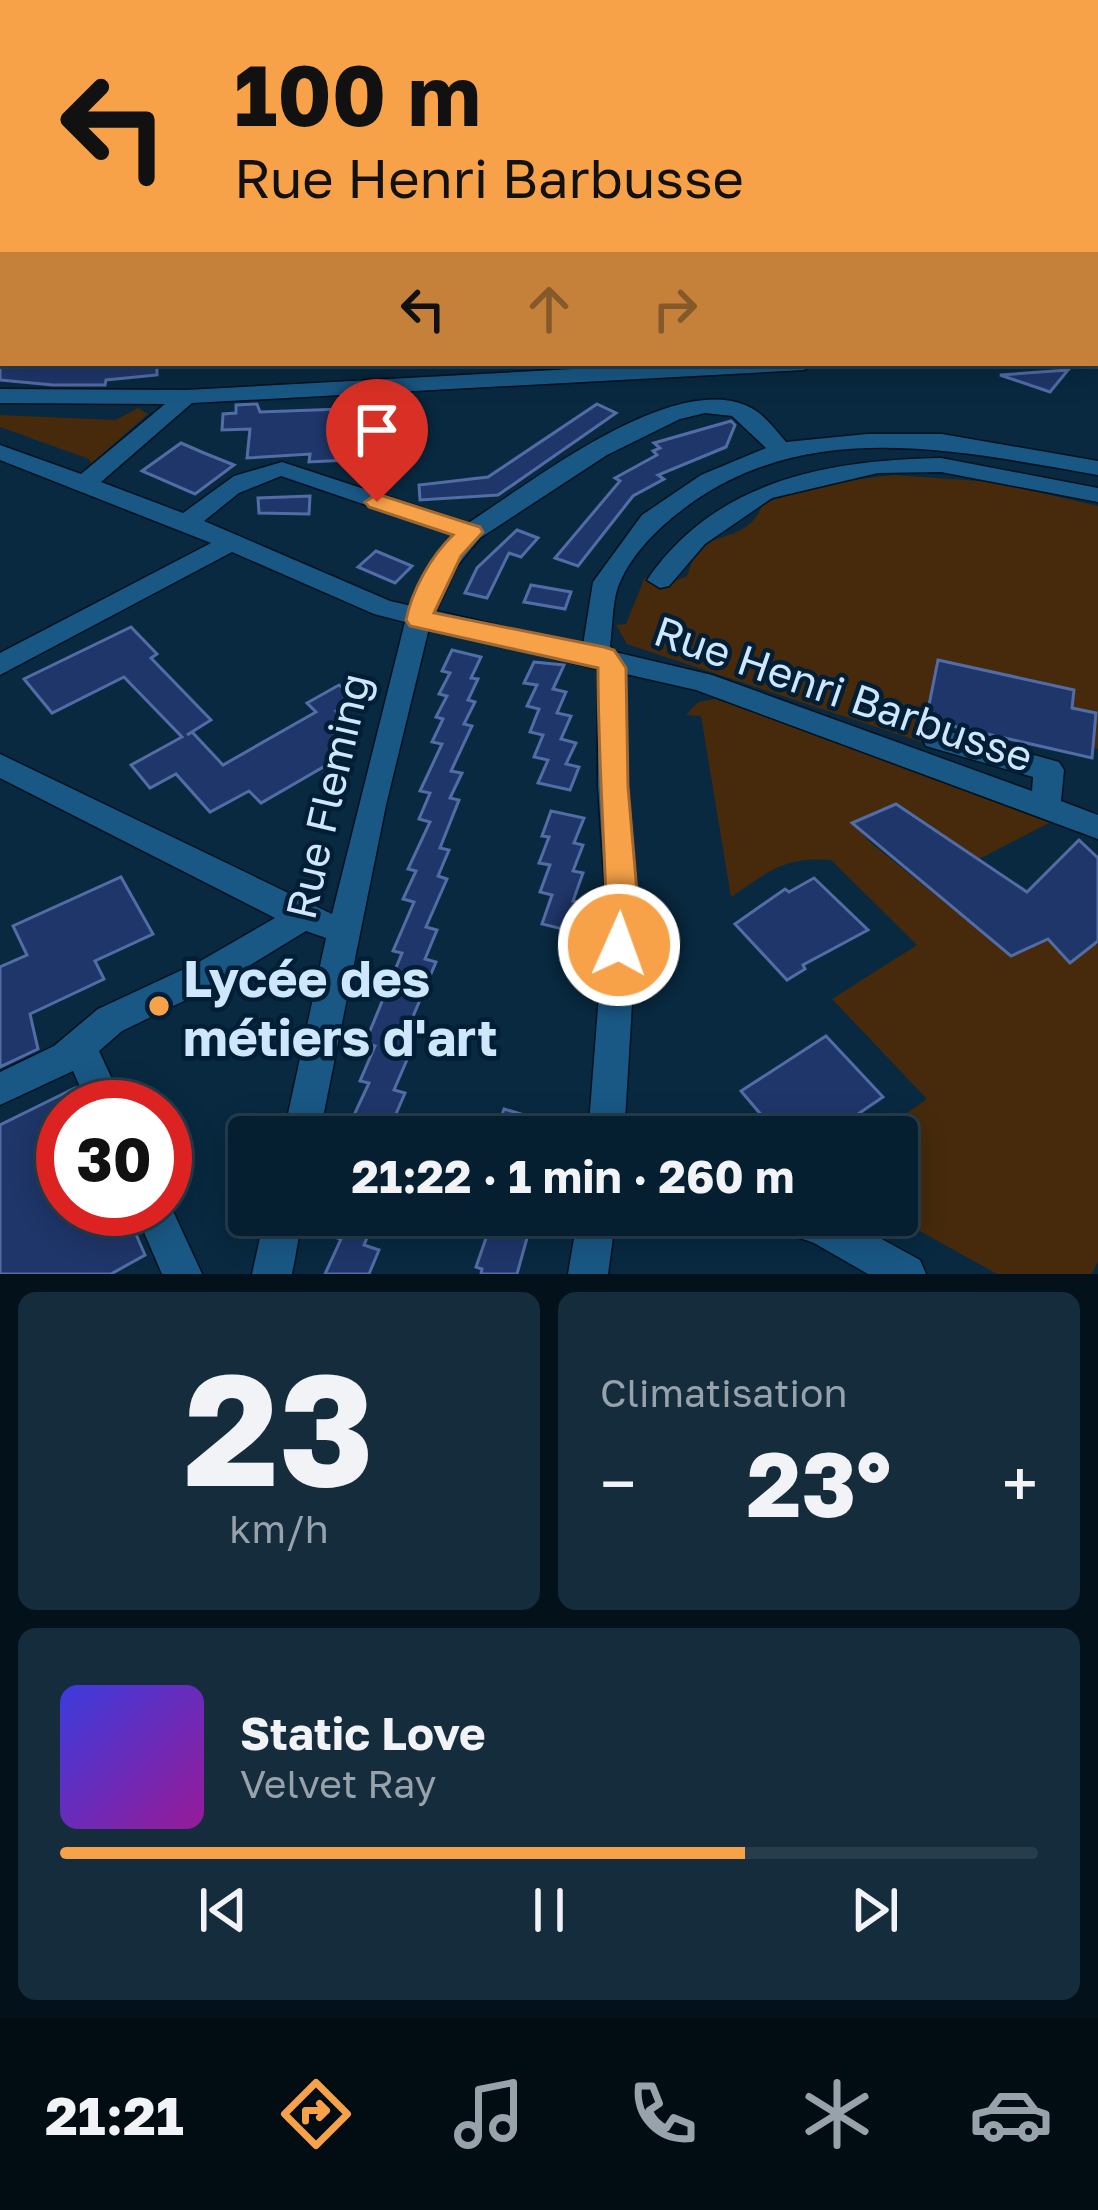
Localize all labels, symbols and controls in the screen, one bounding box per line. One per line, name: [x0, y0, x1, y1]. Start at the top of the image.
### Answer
text: 100 m: [234, 44, 481, 144]
icon: left: [36, 48, 192, 204]
text: Rue Henri Barbusse: [234, 145, 744, 210]
icon: left: [390, 276, 456, 342]
icon: ahead: [516, 276, 582, 342]
icon: right: [642, 276, 708, 342]
pin: [326, 379, 428, 502]
icon: arrive: [344, 397, 410, 463]
street label: Rue Henri Barbusse: [648, 605, 1040, 781]
street label: Rue Fleming: [274, 668, 380, 924]
position arrow: [556, 882, 682, 1008]
place label: Lycée des métiers d'art: [183, 947, 498, 1067]
marker: Lycée des métiers d'art: [146, 993, 172, 1019]
speed limit sign: 30: [36, 1080, 192, 1236]
text: 21:22 · 1 min · 260 m: [352, 1149, 794, 1203]
text: 23: [184, 1333, 374, 1520]
text: Climatisation: [600, 1369, 847, 1416]
text: 23°: [747, 1429, 891, 1537]
text: −: [600, 1443, 636, 1523]
text: +: [1002, 1443, 1038, 1523]
text: km/h: [229, 1505, 329, 1552]
text: Static Love: [240, 1706, 486, 1760]
text: Velvet Ray: [240, 1760, 436, 1807]
icon: previous: [190, 1877, 256, 1943]
icon: pause: [516, 1877, 582, 1943]
icon: next: [842, 1877, 908, 1943]
icon: directions: [274, 2072, 358, 2156]
icon: music: [447, 2072, 531, 2156]
icon: phone: [621, 2072, 705, 2156]
icon: climate: [795, 2072, 879, 2156]
icon: car: [969, 2072, 1053, 2156]
text: 21:21: [45, 2082, 184, 2147]

